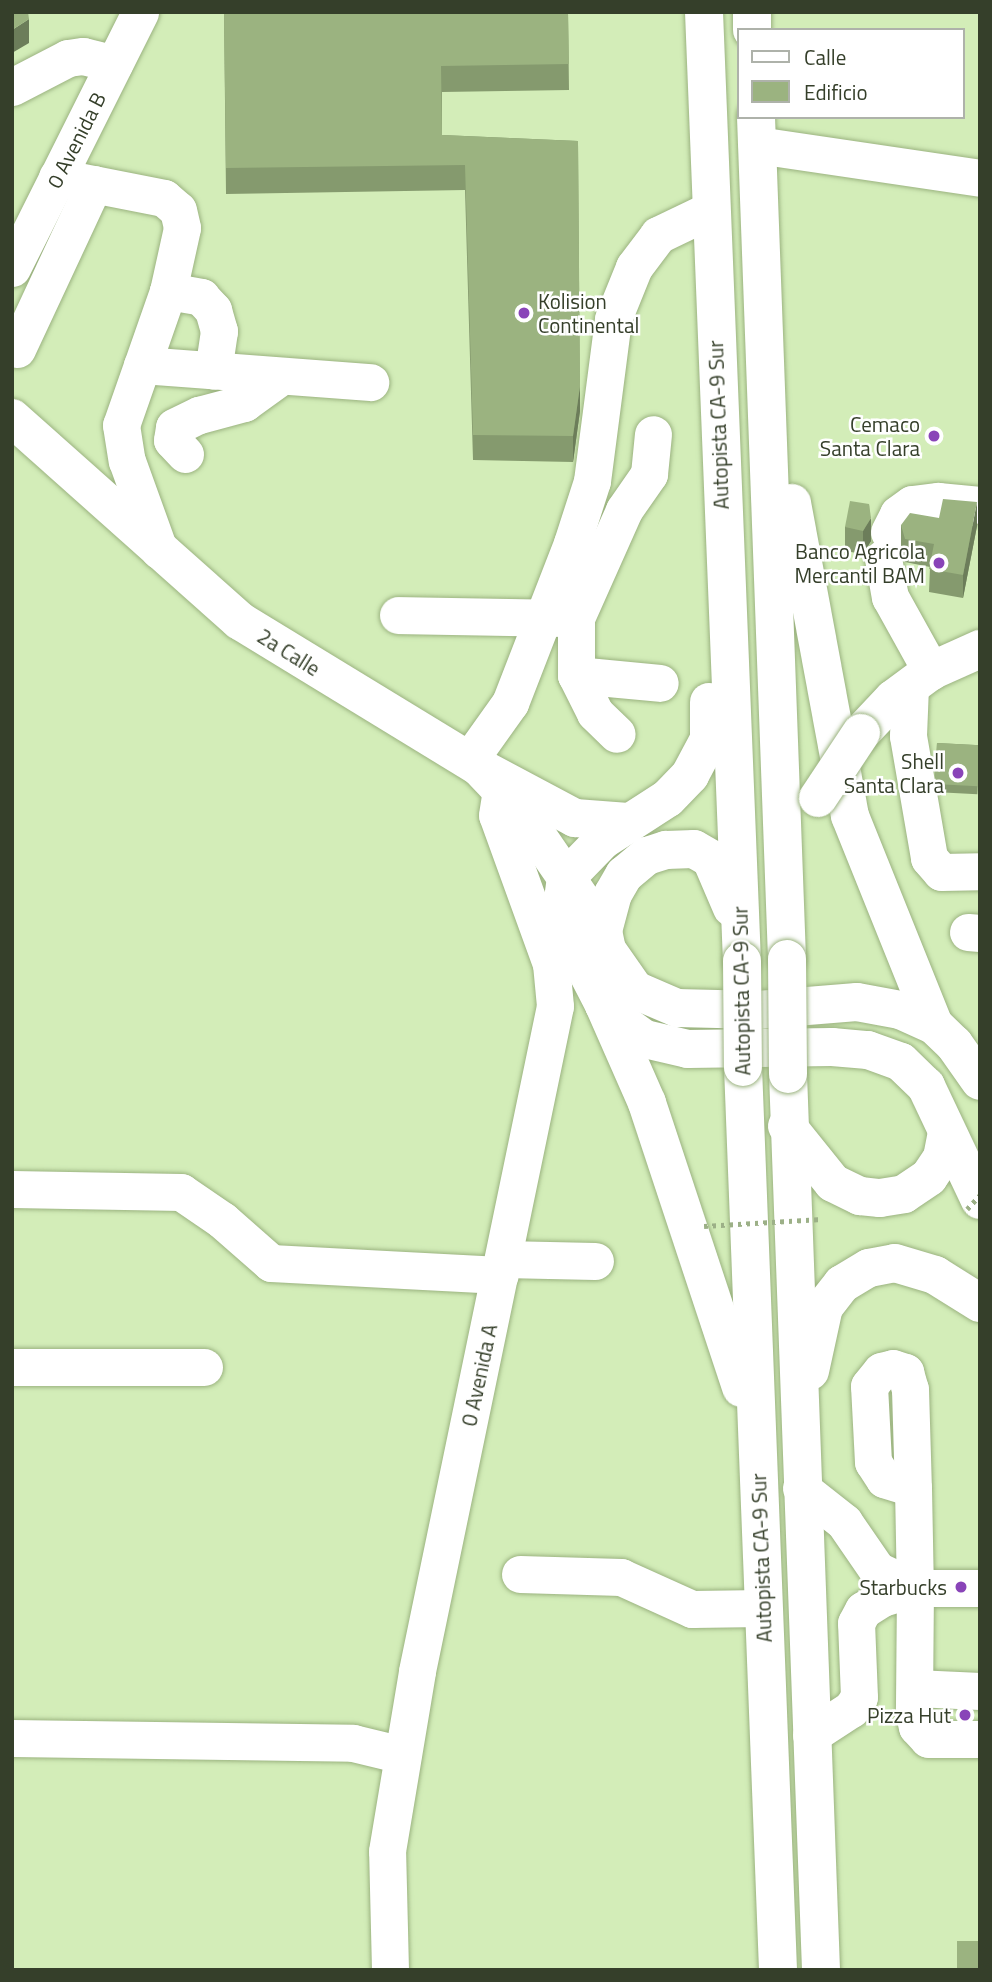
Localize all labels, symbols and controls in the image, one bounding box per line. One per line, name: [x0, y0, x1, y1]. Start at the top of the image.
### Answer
legend: [736, 28, 964, 119]
text: Calle: [804, 41, 846, 73]
text: Edificio: [804, 76, 868, 108]
street label: 0 Avenida B: [41, 88, 111, 192]
place label: Kolision Continental: [538, 288, 639, 338]
marker: Kolision Continental: [516, 305, 532, 321]
street label: Autopista CA-9 Sur: [702, 340, 734, 510]
place label: Cemaco Santa Clara: [820, 411, 920, 461]
marker: Cemaco Santa Clara: [926, 428, 942, 444]
place label: Banco Agricola Mercantil BAM: [795, 538, 925, 588]
marker: Banco Agricola Mercantil BAM: [931, 555, 947, 571]
street label: 2a Calle: [253, 623, 325, 681]
place label: Shell Santa Clara: [844, 748, 944, 798]
marker: Shell Santa Clara: [950, 765, 966, 781]
street label: Autopista CA-9 Sur: [727, 906, 755, 1076]
street label: 0 Avenida A: [456, 1322, 502, 1428]
street label: Autopista CA-9 Sur: [745, 1473, 777, 1643]
place label: Starbucks: [859, 1574, 947, 1600]
marker: Starbucks: [953, 1579, 969, 1595]
place label: Pizza Hut: [867, 1702, 951, 1728]
marker: Pizza Hut: [957, 1707, 973, 1723]

